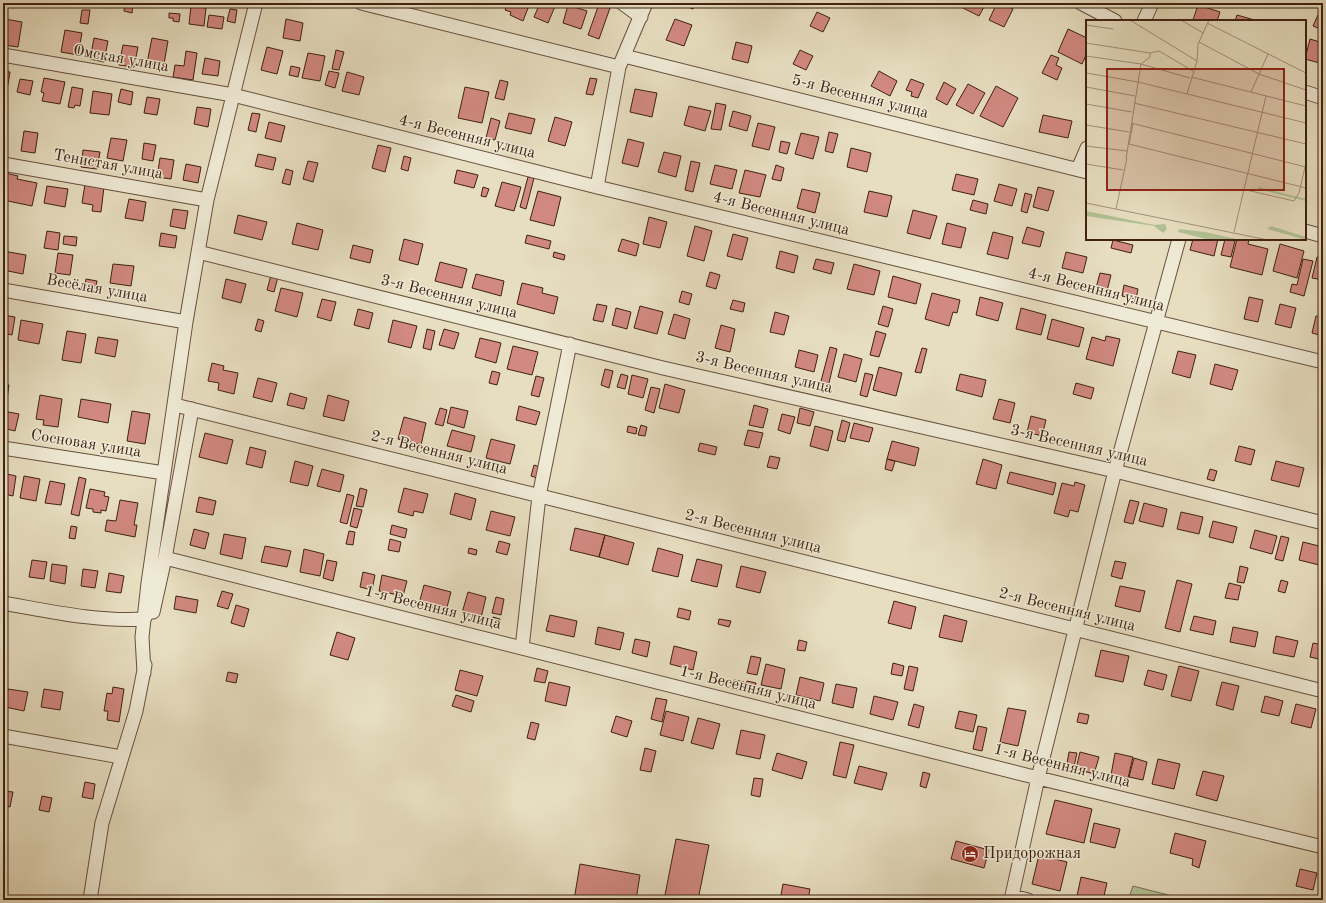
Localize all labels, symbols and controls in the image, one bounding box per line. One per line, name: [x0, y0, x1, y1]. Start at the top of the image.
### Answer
inset map: [1086, 20, 1306, 240]
street label: Омская улица: [72, 43, 170, 75]
street label: 5-я Весенняя улица: [790, 72, 930, 122]
street label: 4-я Весенняя улица: [397, 112, 537, 162]
street label: Тенистая улица: [52, 147, 164, 183]
street label: 4-я Весенняя улица: [711, 189, 851, 239]
street label: 4-я Весенняя улица: [1026, 265, 1166, 315]
street label: Весёлая улица: [45, 272, 149, 306]
street label: 3-я Весенняя улица: [379, 272, 519, 322]
street label: 3-я Весенняя улица: [694, 349, 834, 397]
street label: 3-я Весенняя улица: [1009, 422, 1149, 470]
street label: Сосновая улица: [30, 427, 142, 461]
street label: 2-я Весенняя улица: [369, 428, 509, 478]
street label: 2-я Весенняя улица: [683, 507, 823, 557]
street label: 1-я Весенняя улица: [363, 583, 503, 633]
street label: 2-я Весенняя улица: [997, 585, 1137, 635]
street label: 1-я Весенняя улица: [678, 663, 818, 713]
street label: 1-я Весенняя улица: [992, 741, 1132, 791]
hotel icon: Придорожная: [960, 844, 980, 864]
place label: Придорожная: [983, 846, 1081, 862]

